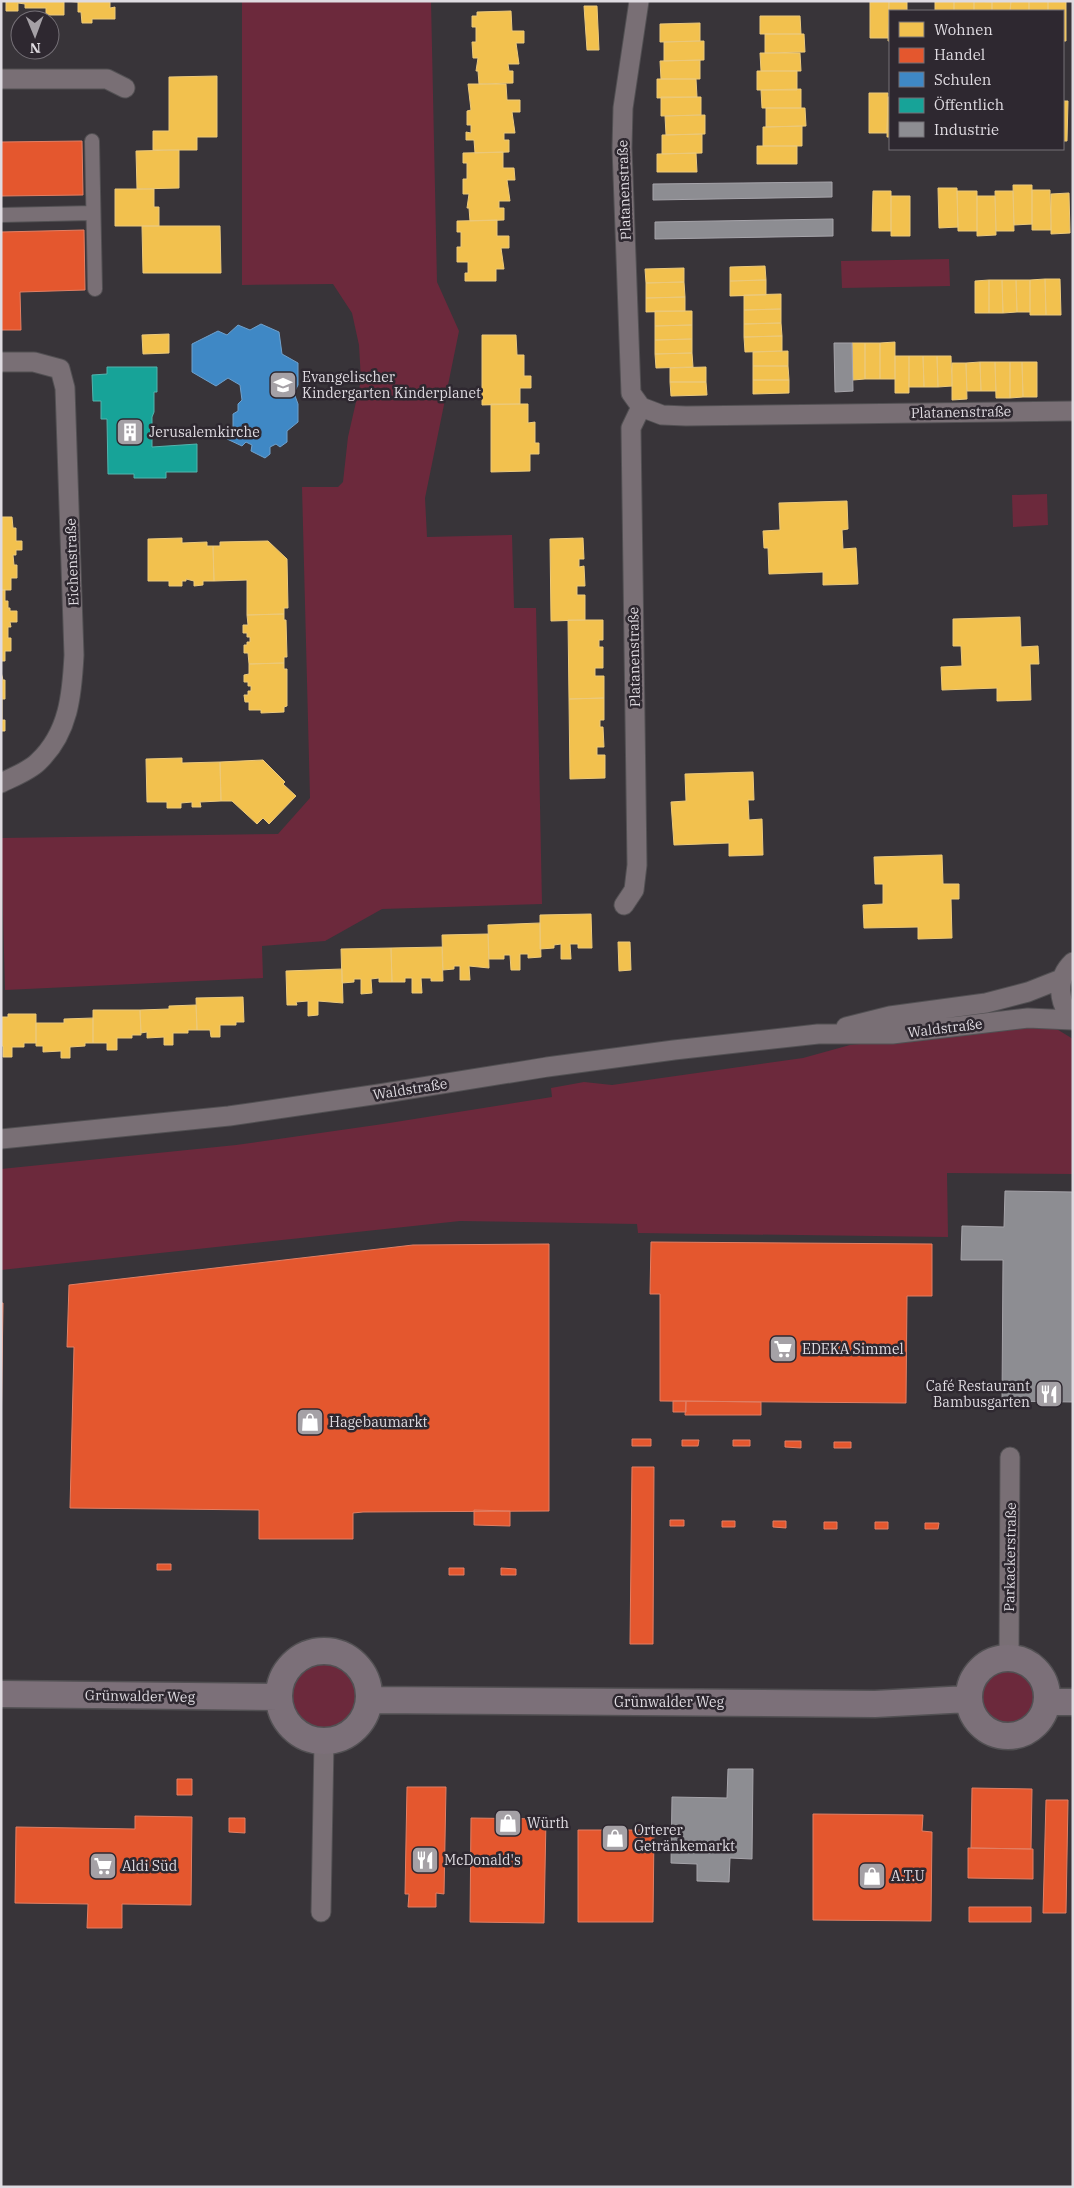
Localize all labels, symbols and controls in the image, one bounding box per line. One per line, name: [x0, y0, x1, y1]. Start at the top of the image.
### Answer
north arrow: [10, 10, 60, 60]
legend: [889, 10, 1064, 150]
text: Wohnen: [934, 20, 993, 39]
text: N: [30, 39, 41, 57]
text: Handel: [934, 45, 985, 64]
text: Schulen: [934, 70, 992, 89]
text: Öffentlich: [934, 95, 1004, 114]
text: Industrie: [934, 120, 999, 139]
street label: Platanenstraße: [613, 139, 635, 241]
place label: Evangelischer Kindergarten Kinderplanet: [302, 368, 481, 402]
school or university icon: Evangelischer Kindergarten Kinderplanet: [268, 370, 298, 400]
street label: Platanenstraße: [911, 402, 1011, 422]
building icon: Jerusalemkirche: [115, 417, 145, 447]
place label: Jerusalemkirche: [149, 423, 260, 441]
street label: Eichenstraße: [61, 518, 83, 606]
street label: Platanenstraße: [624, 607, 644, 707]
street label: Waldstraße: [907, 1014, 983, 1042]
street label: Waldstraße: [372, 1074, 448, 1104]
supermarket icon: EDEKA Simmel: [768, 1334, 798, 1364]
place label: EDEKA Simmel: [802, 1340, 904, 1358]
place label: Café Restaurant Bambusgarten: [926, 1377, 1030, 1411]
restaurant icon: Café Restaurant Bambusgarten: [1034, 1379, 1064, 1409]
shop icon: Hagebaumarkt: [295, 1407, 325, 1437]
place label: Hagebaumarkt: [329, 1413, 428, 1431]
street label: Parkackerstraße: [1000, 1502, 1020, 1612]
street label: Grünwalder Weg: [85, 1686, 196, 1706]
street label: Grünwalder Weg: [614, 1693, 724, 1711]
shop icon: Würth: [493, 1808, 523, 1838]
place label: Würth: [527, 1814, 569, 1832]
place label: Orterer Getränkemarkt: [634, 1821, 735, 1855]
shop icon: Orterer Getränkemarkt: [600, 1823, 630, 1853]
restaurant icon: McDonald's: [410, 1845, 440, 1875]
supermarket icon: Aldi Süd: [88, 1851, 118, 1881]
place label: McDonald's: [444, 1851, 521, 1869]
place label: Aldi Süd: [122, 1857, 178, 1875]
shop icon: A.T.U: [857, 1861, 887, 1891]
place label: A.T.U: [891, 1867, 925, 1885]

